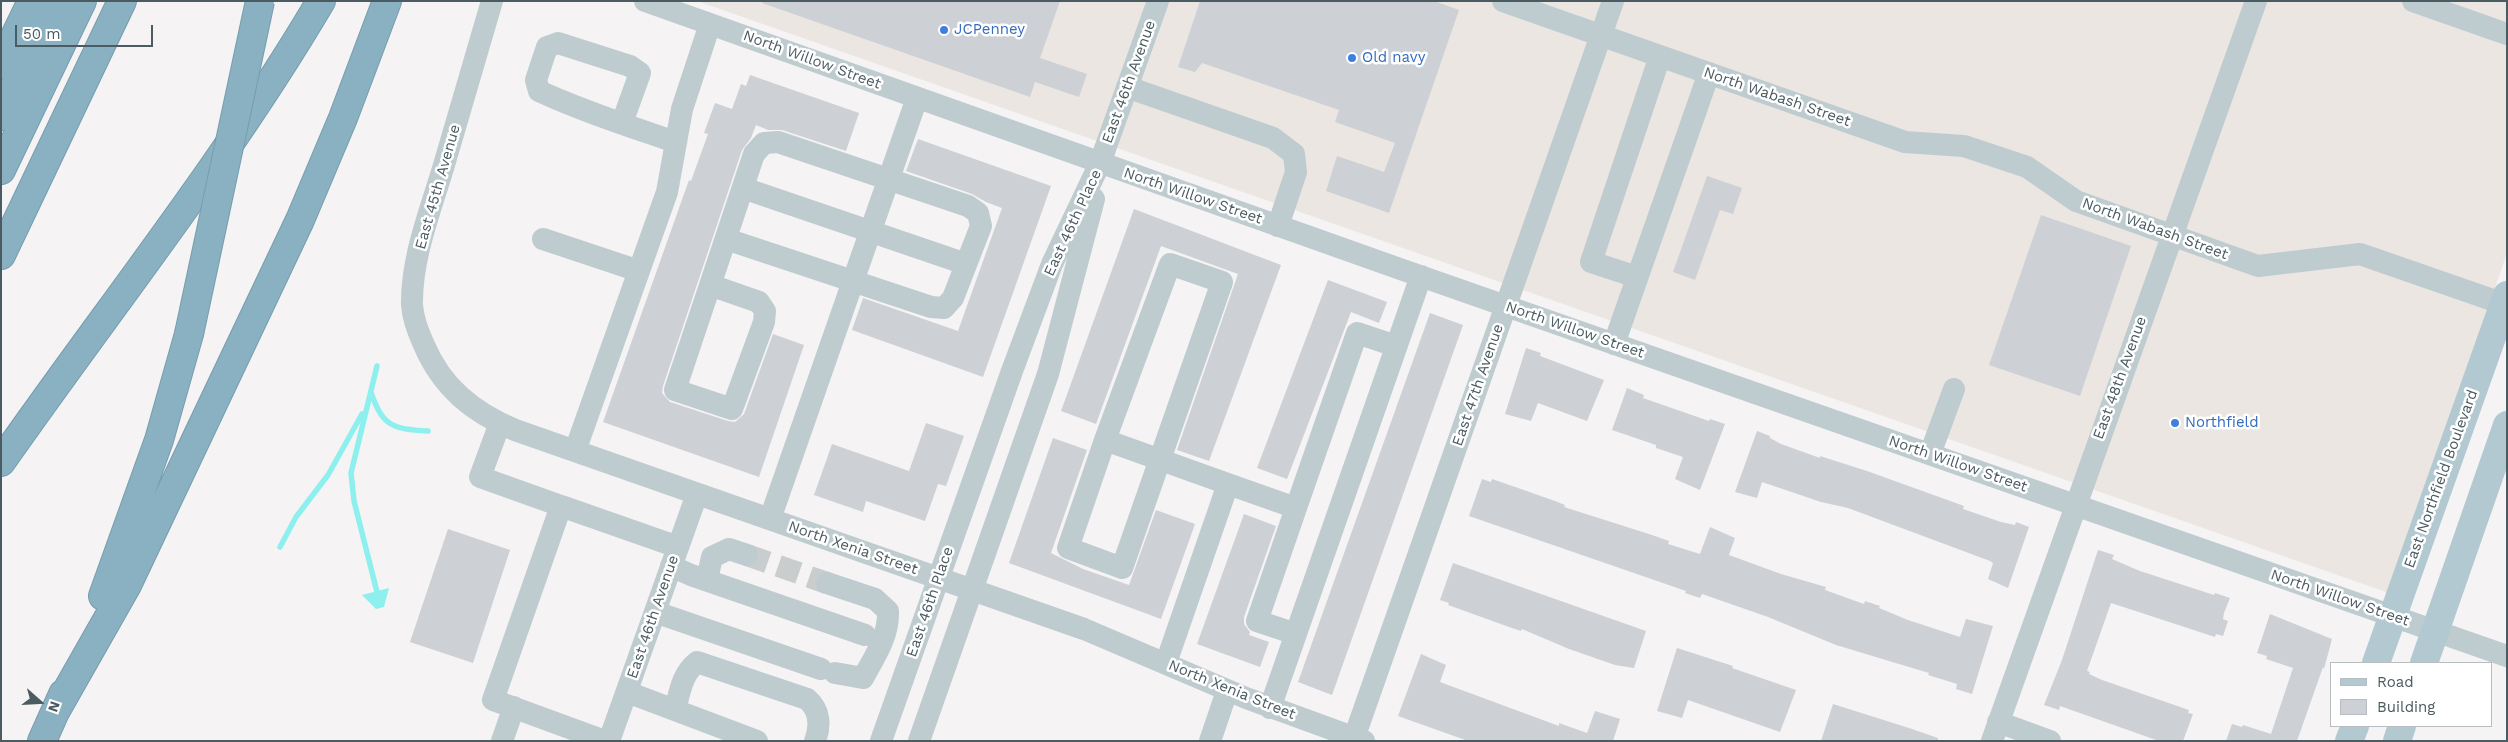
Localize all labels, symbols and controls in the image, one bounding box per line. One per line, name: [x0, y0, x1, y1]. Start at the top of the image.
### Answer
scale bar: [18, 15, 155, 47]
street label: East 46th Avenue: [1098, 18, 1160, 146]
place label: JCPenney: [954, 21, 1025, 39]
marker: JCPenney: [938, 24, 950, 36]
text: 50 m: [23, 25, 60, 43]
street label: North Willow Street: [741, 27, 883, 93]
place label: Old navy: [1362, 49, 1425, 67]
marker: Old navy: [1346, 52, 1358, 64]
street label: North Wabash Street: [1701, 63, 1853, 131]
street label: East 45th Avenue: [412, 123, 464, 251]
street label: North Willow Street: [1121, 164, 1265, 228]
street label: East 46th Place: [1040, 167, 1106, 279]
street label: North Wabash Street: [2080, 194, 2230, 264]
street label: North Willow Street: [1503, 298, 1647, 362]
street label: East 48th Avenue: [2089, 314, 2151, 442]
street label: East 47th Avenue: [1449, 322, 1507, 448]
street label: East Northfield Boulevard: [2400, 387, 2482, 571]
place label: Northfield: [2185, 414, 2259, 432]
marker: Northfield: [2169, 417, 2181, 429]
street label: North Willow Street: [1886, 432, 2030, 496]
street label: North Xenia Street: [786, 517, 920, 579]
street label: East 46th Place: [903, 544, 957, 660]
street label: East 46th Avenue: [623, 553, 683, 681]
street label: North Willow Street: [2268, 566, 2412, 630]
street label: North Xenia Street: [1166, 656, 1298, 724]
legend: [2330, 662, 2493, 727]
text: Road: [2377, 673, 2414, 691]
north arrow: [15, 677, 65, 727]
text: Building: [2377, 698, 2435, 716]
text: N: [45, 699, 63, 714]

